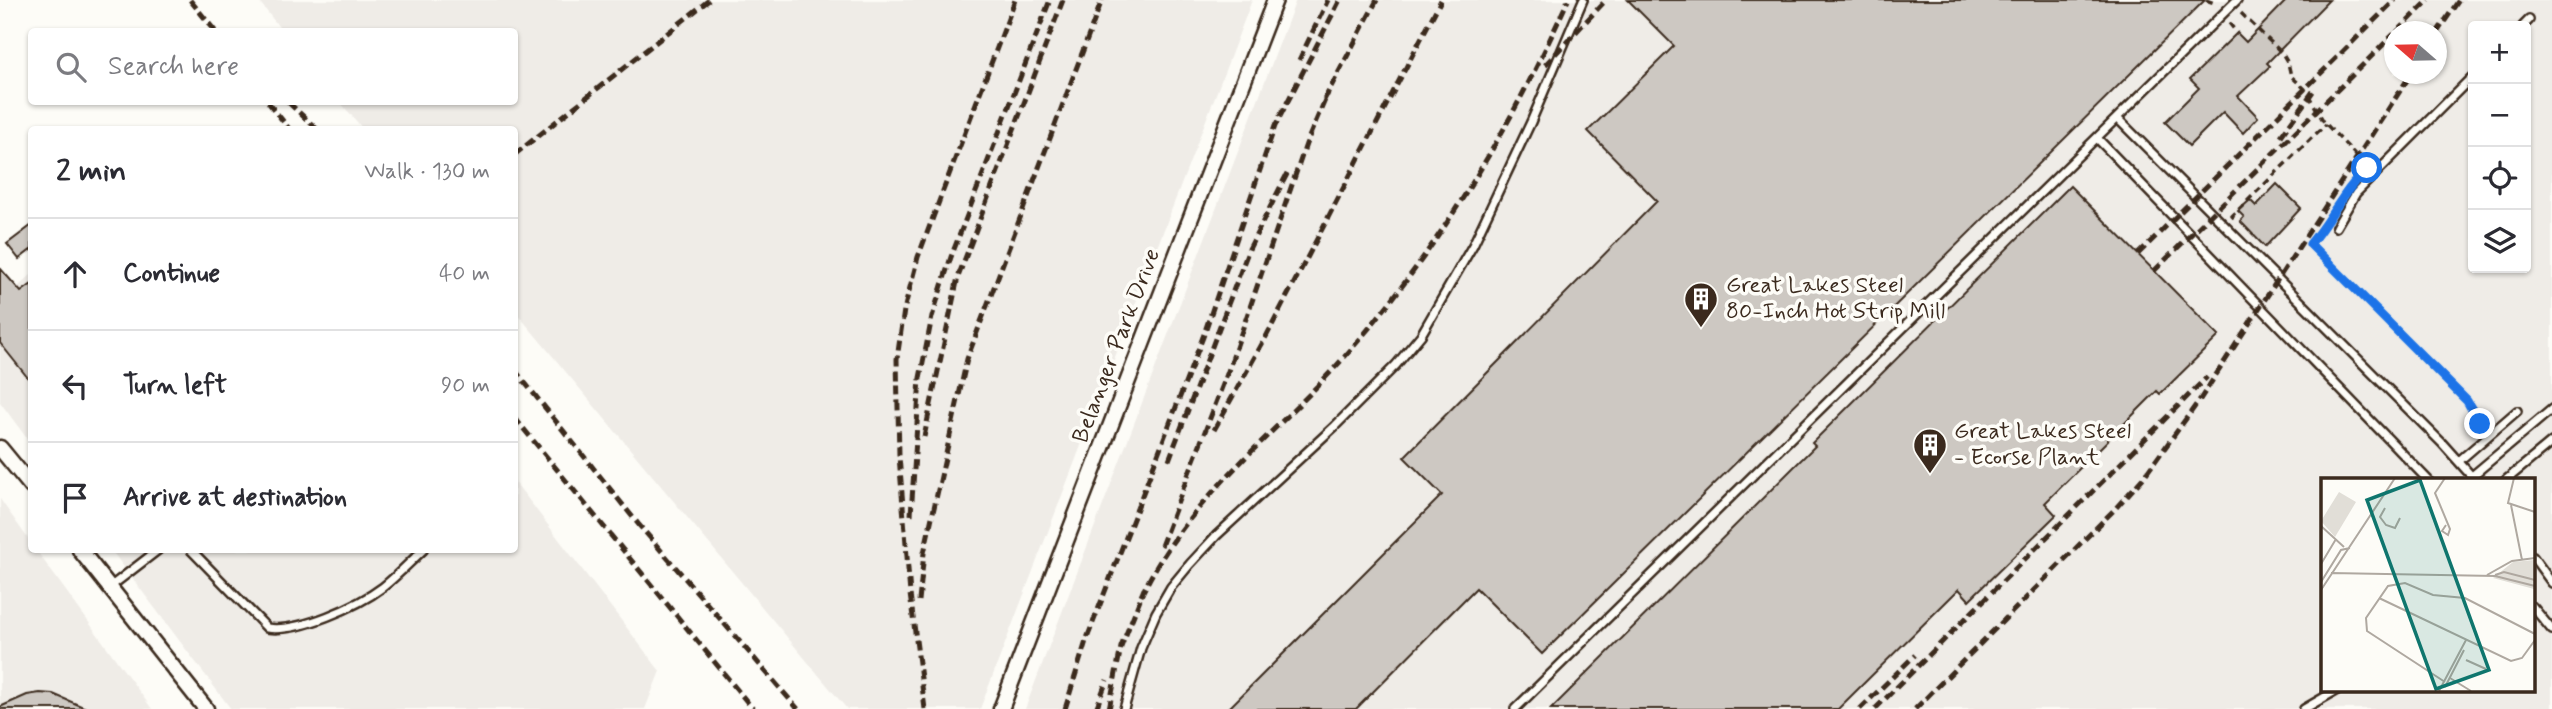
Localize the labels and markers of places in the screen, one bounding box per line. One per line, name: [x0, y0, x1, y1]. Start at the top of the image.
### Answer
place label: Great Lakes Steel 80-Inch Hot Strip Mill: [1726, 271, 1945, 327]
building icon: Great Lakes Steel 80-Inch Hot Strip Mill: [1682, 280, 1720, 329]
place label: Great Lakes Steel - Ecorse Plant: [1954, 417, 2131, 473]
building icon: Great Lakes Steel - Ecorse Plant: [1911, 426, 1949, 475]

